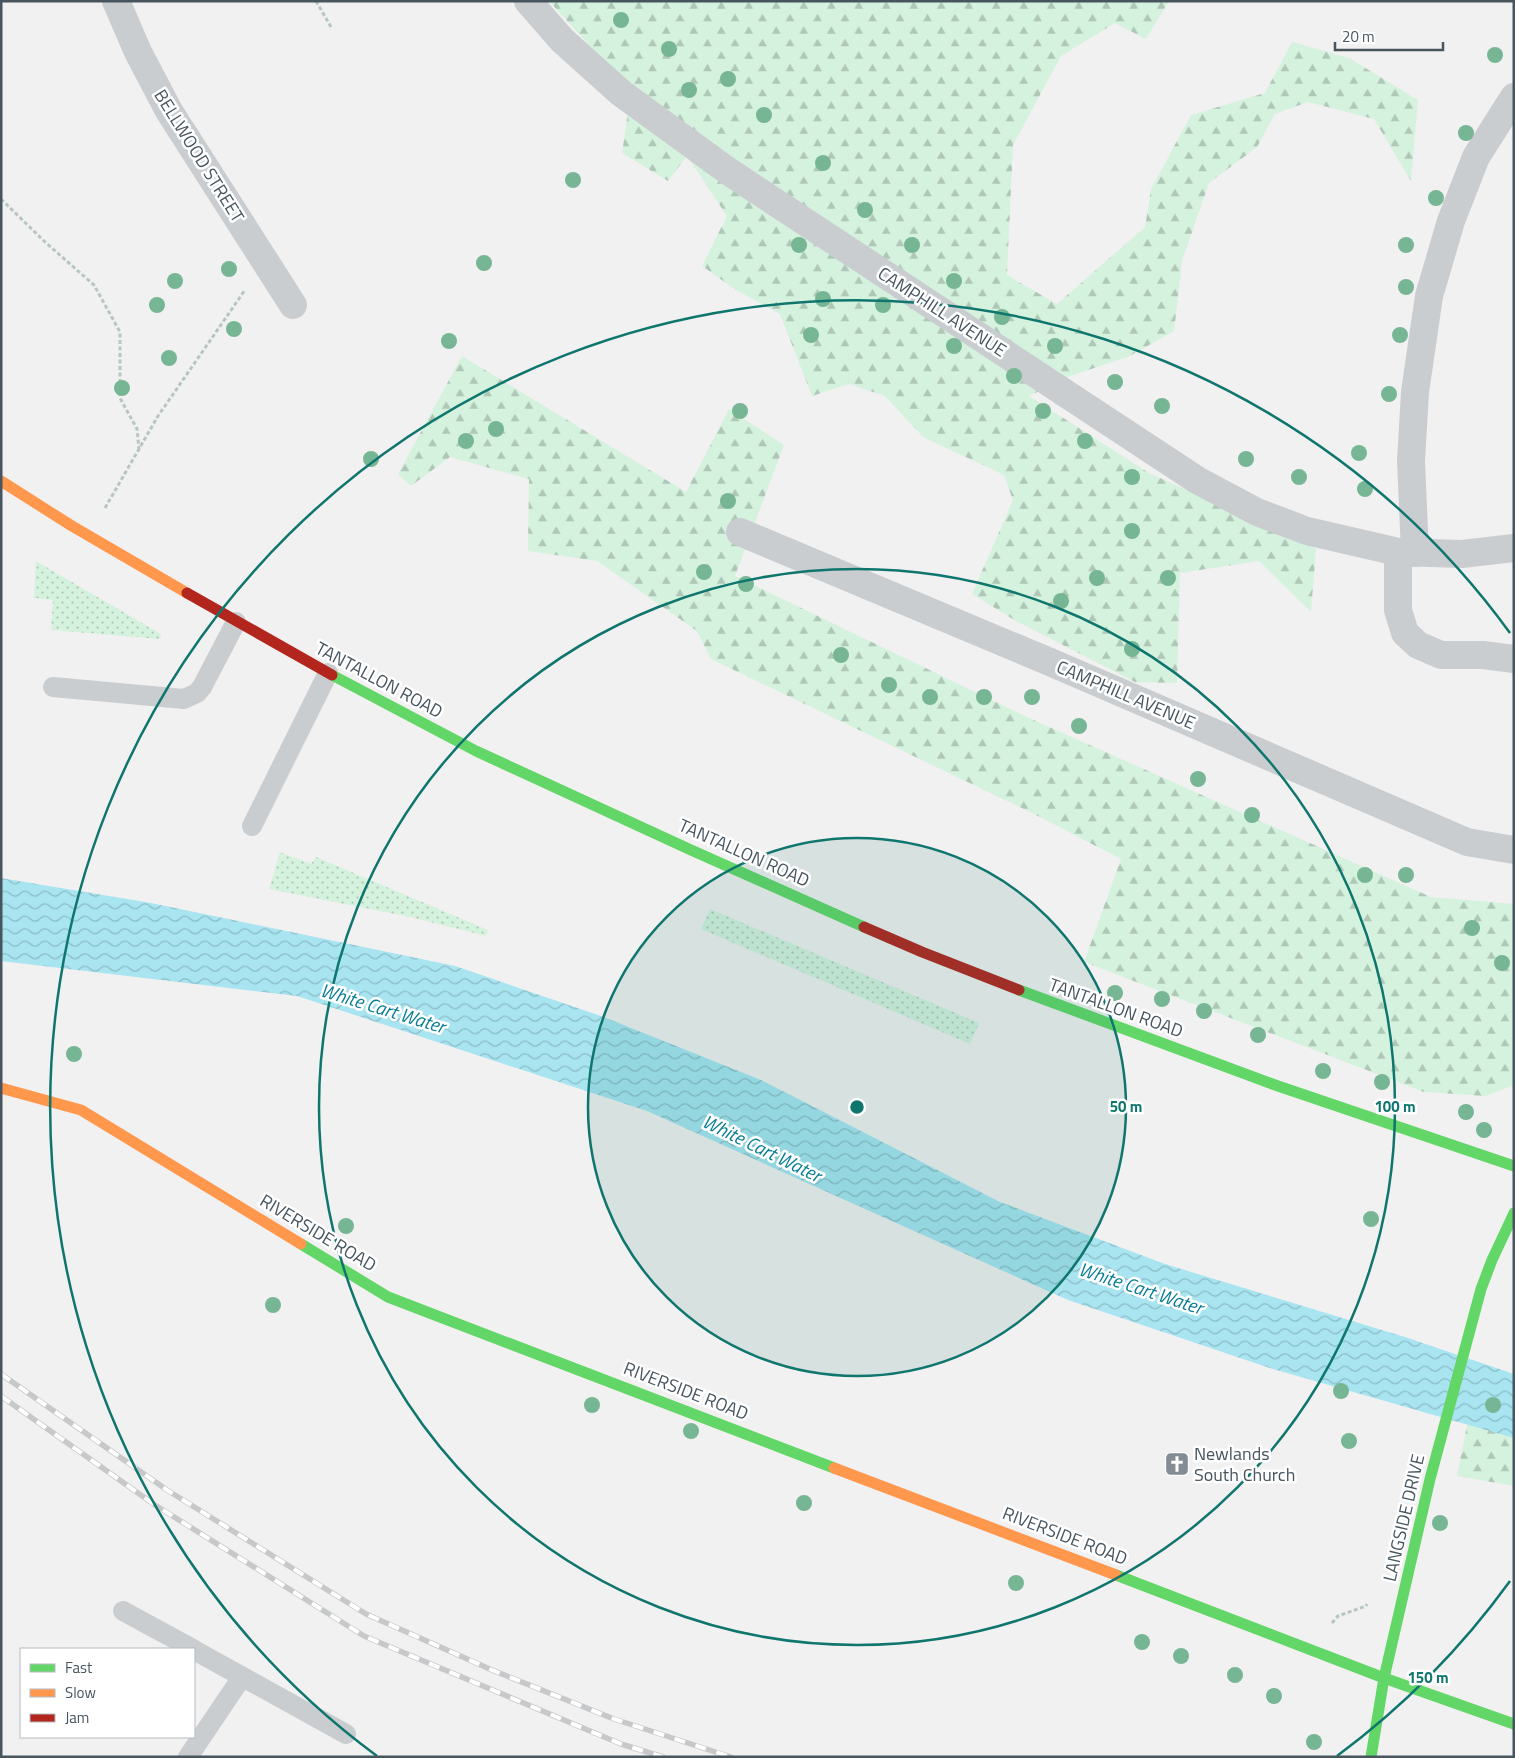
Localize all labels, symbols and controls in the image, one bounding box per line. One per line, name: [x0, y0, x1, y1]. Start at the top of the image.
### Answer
scale bar: [1335, 20, 1442, 52]
text: 20 m: [1342, 25, 1375, 48]
street label: BELLWOOD STREET: [148, 84, 252, 228]
street label: CAMPHILL AVENUE: [873, 260, 1012, 363]
street label: TANTALLON ROAD: [311, 635, 448, 725]
street label: CAMPHILL AVENUE: [1053, 653, 1200, 736]
street label: TANTALLON ROAD: [674, 812, 814, 894]
street label: TANTALLON ROAD: [1045, 971, 1187, 1044]
water label: White Cart Water: [317, 975, 451, 1041]
text: 50 m: [1110, 1095, 1142, 1118]
text: 100 m: [1374, 1095, 1416, 1118]
centre of rings: [848, 1098, 866, 1116]
water label: White Cart Water: [698, 1106, 828, 1190]
street label: RIVERSIDE ROAD: [255, 1187, 382, 1278]
water label: White Cart Water: [1075, 1254, 1209, 1322]
street label: RIVERSIDE ROAD: [620, 1354, 753, 1427]
place label: Newlands South Church: [1194, 1440, 1295, 1488]
church icon: Newlands South Church: [1164, 1451, 1190, 1477]
street label: LANGSIDE DRIVE: [1376, 1452, 1431, 1584]
street label: RIVERSIDE ROAD: [999, 1499, 1132, 1572]
legend: [20, 1648, 195, 1738]
text: Fast: [65, 1656, 93, 1679]
text: 150 m: [1407, 1666, 1449, 1689]
text: Slow: [65, 1681, 96, 1704]
text: Jam: [65, 1706, 89, 1729]

